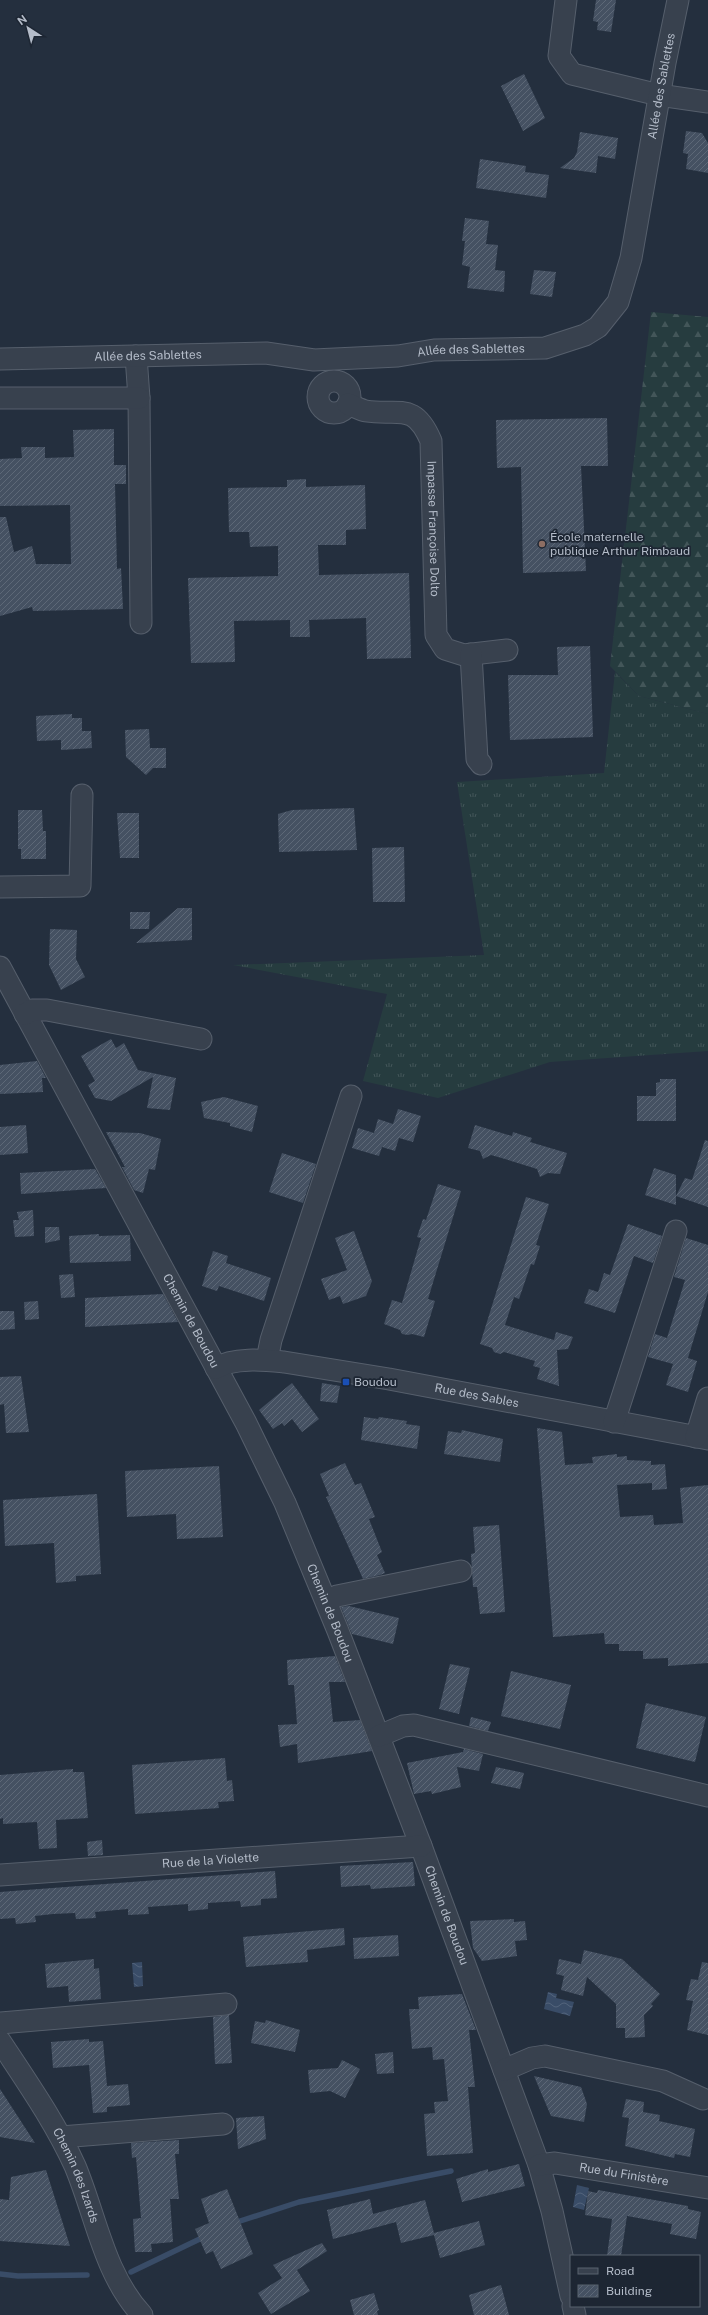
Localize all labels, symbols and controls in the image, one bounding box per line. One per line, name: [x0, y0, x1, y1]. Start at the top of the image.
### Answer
north arrow: [8, 8, 48, 48]
text: N: [15, 13, 29, 27]
street label: Allée des Sablettes: [645, 32, 678, 140]
street label: Allée des Sablettes: [416, 341, 525, 360]
street label: Allée des Sablettes: [94, 347, 202, 364]
street label: Impasse Françoise Dolto: [425, 460, 442, 597]
place label: École maternelle publique Arthur Rimbaud: [550, 530, 690, 558]
marker: École maternelle publique Arthur Rimbaud: [537, 539, 547, 549]
street label: Chemin de Boudou: [160, 1271, 222, 1370]
place label: Boudou: [354, 1375, 397, 1389]
marker: Boudou: [341, 1377, 351, 1387]
street label: Rue des Sables: [433, 1381, 520, 1410]
street label: Chemin de Boudou: [304, 1562, 356, 1664]
street label: Rue de la Violette: [161, 1850, 260, 1871]
street label: Chemin de Boudou: [422, 1864, 471, 1967]
street label: Chemin des Izards: [50, 2125, 101, 2225]
street label: Rue du Finistère: [578, 2160, 670, 2188]
legend: [570, 2255, 700, 2307]
text: Road: [606, 2264, 634, 2278]
text: Building: [606, 2284, 652, 2298]

